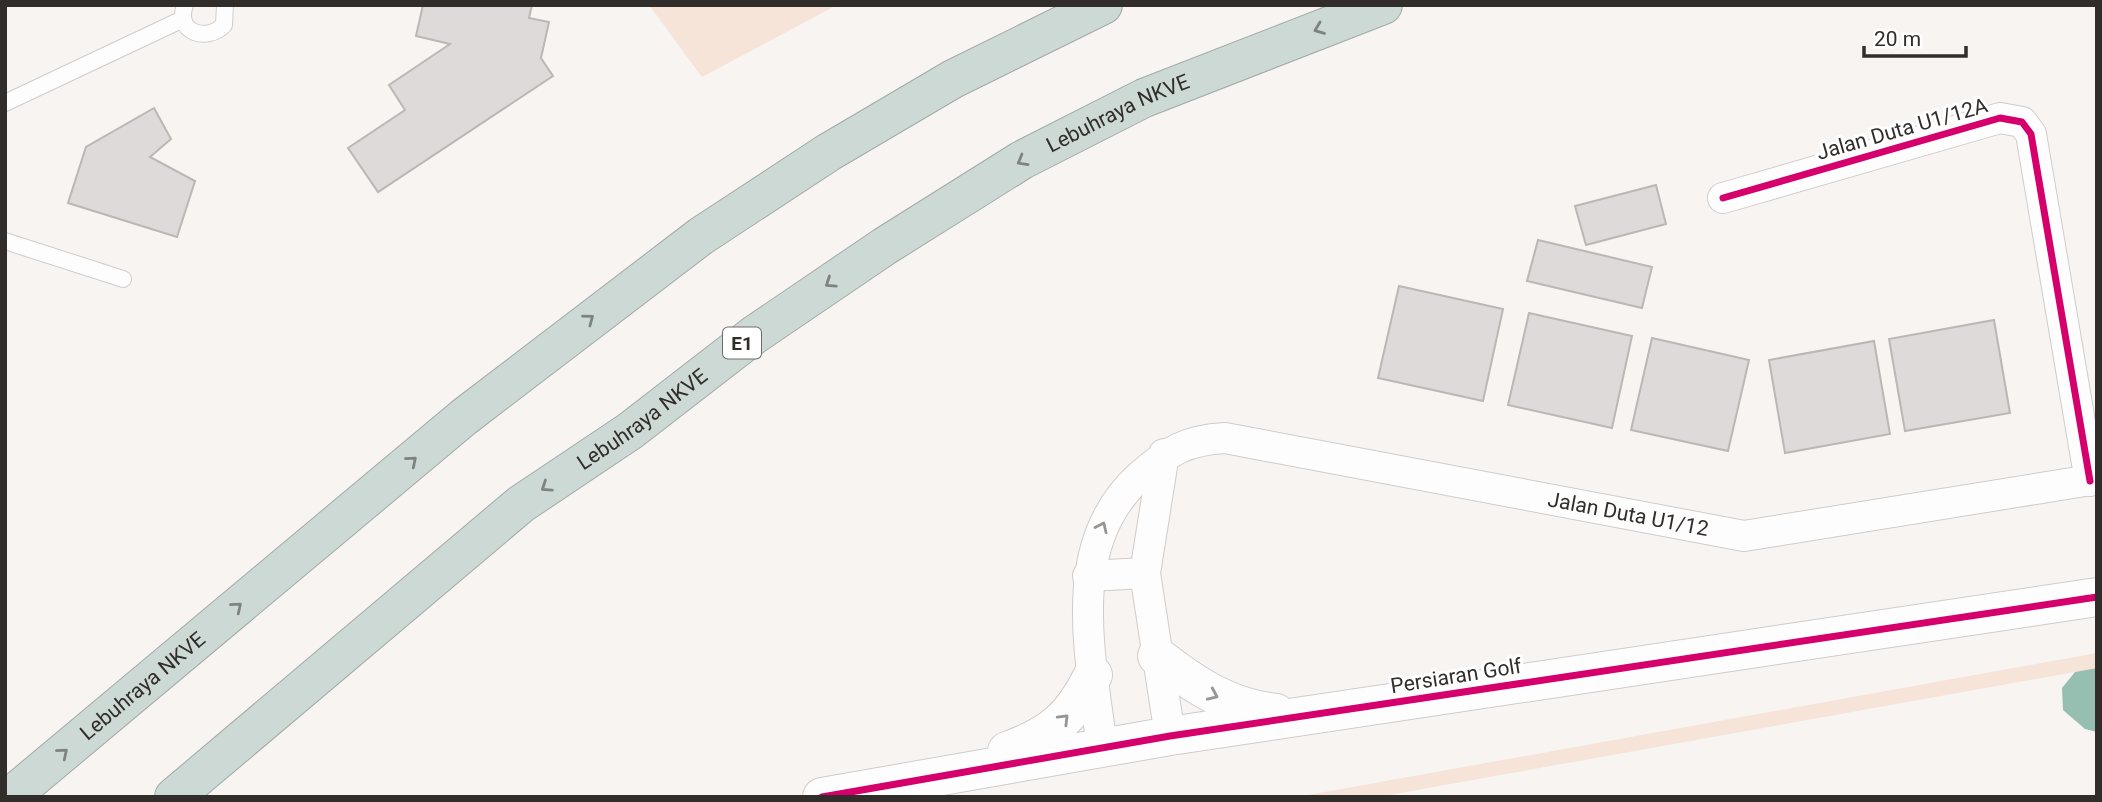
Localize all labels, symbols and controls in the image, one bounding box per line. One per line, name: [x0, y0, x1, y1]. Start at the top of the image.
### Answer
scale bar: [1864, 14, 1966, 58]
one-way arrow: [1314, 21, 1326, 35]
text: 20 m: [1874, 27, 1921, 51]
street label: Lebuhraya NKVE: [1042, 70, 1193, 158]
street label: Jalan Duta U1/12A: [1814, 93, 1990, 165]
one-way arrow: [1017, 152, 1030, 165]
one-way arrow: [825, 275, 838, 287]
one-way arrow: [582, 314, 594, 327]
road number: E1: [723, 328, 761, 358]
street label: Lebuhraya NKVE: [573, 364, 712, 475]
one-way arrow: [403, 457, 416, 469]
one-way arrow: [541, 479, 554, 491]
street label: Jalan Duta U1/12: [1546, 487, 1711, 541]
one-way arrow: [1094, 522, 1108, 534]
one-way arrow: [229, 603, 242, 615]
street label: Lebuhraya NKVE: [75, 627, 210, 745]
street label: Persiaran Golf: [1389, 654, 1524, 698]
one-way arrow: [1205, 687, 1218, 701]
one-way arrow: [1055, 715, 1068, 728]
one-way arrow: [54, 749, 67, 761]

